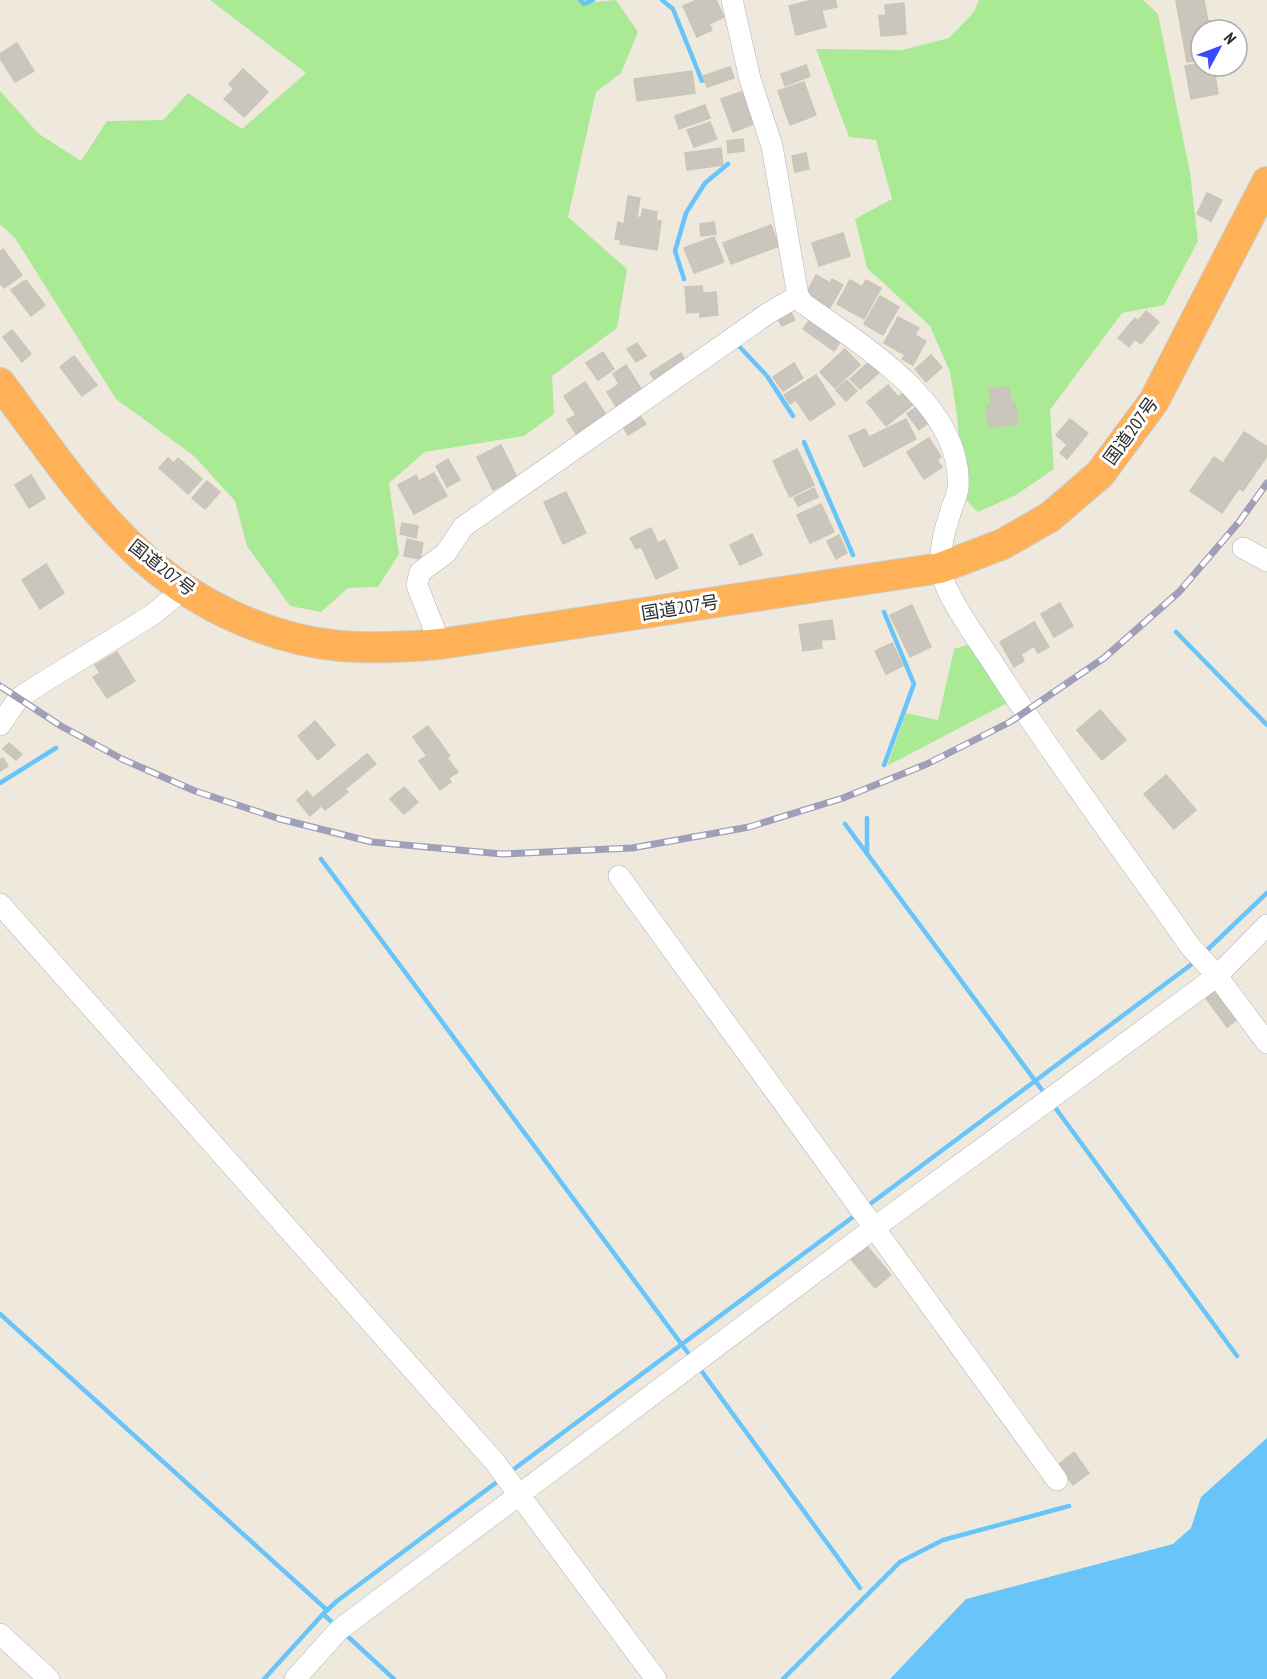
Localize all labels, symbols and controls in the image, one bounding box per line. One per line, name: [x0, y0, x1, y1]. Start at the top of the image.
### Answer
north arrow: [1189, 18, 1249, 78]
text: N: [1220, 28, 1241, 48]
street label: 国道207号: [1098, 392, 1163, 469]
street label: 国道207号: [124, 534, 200, 601]
street label: 国道207号: [639, 590, 720, 625]

